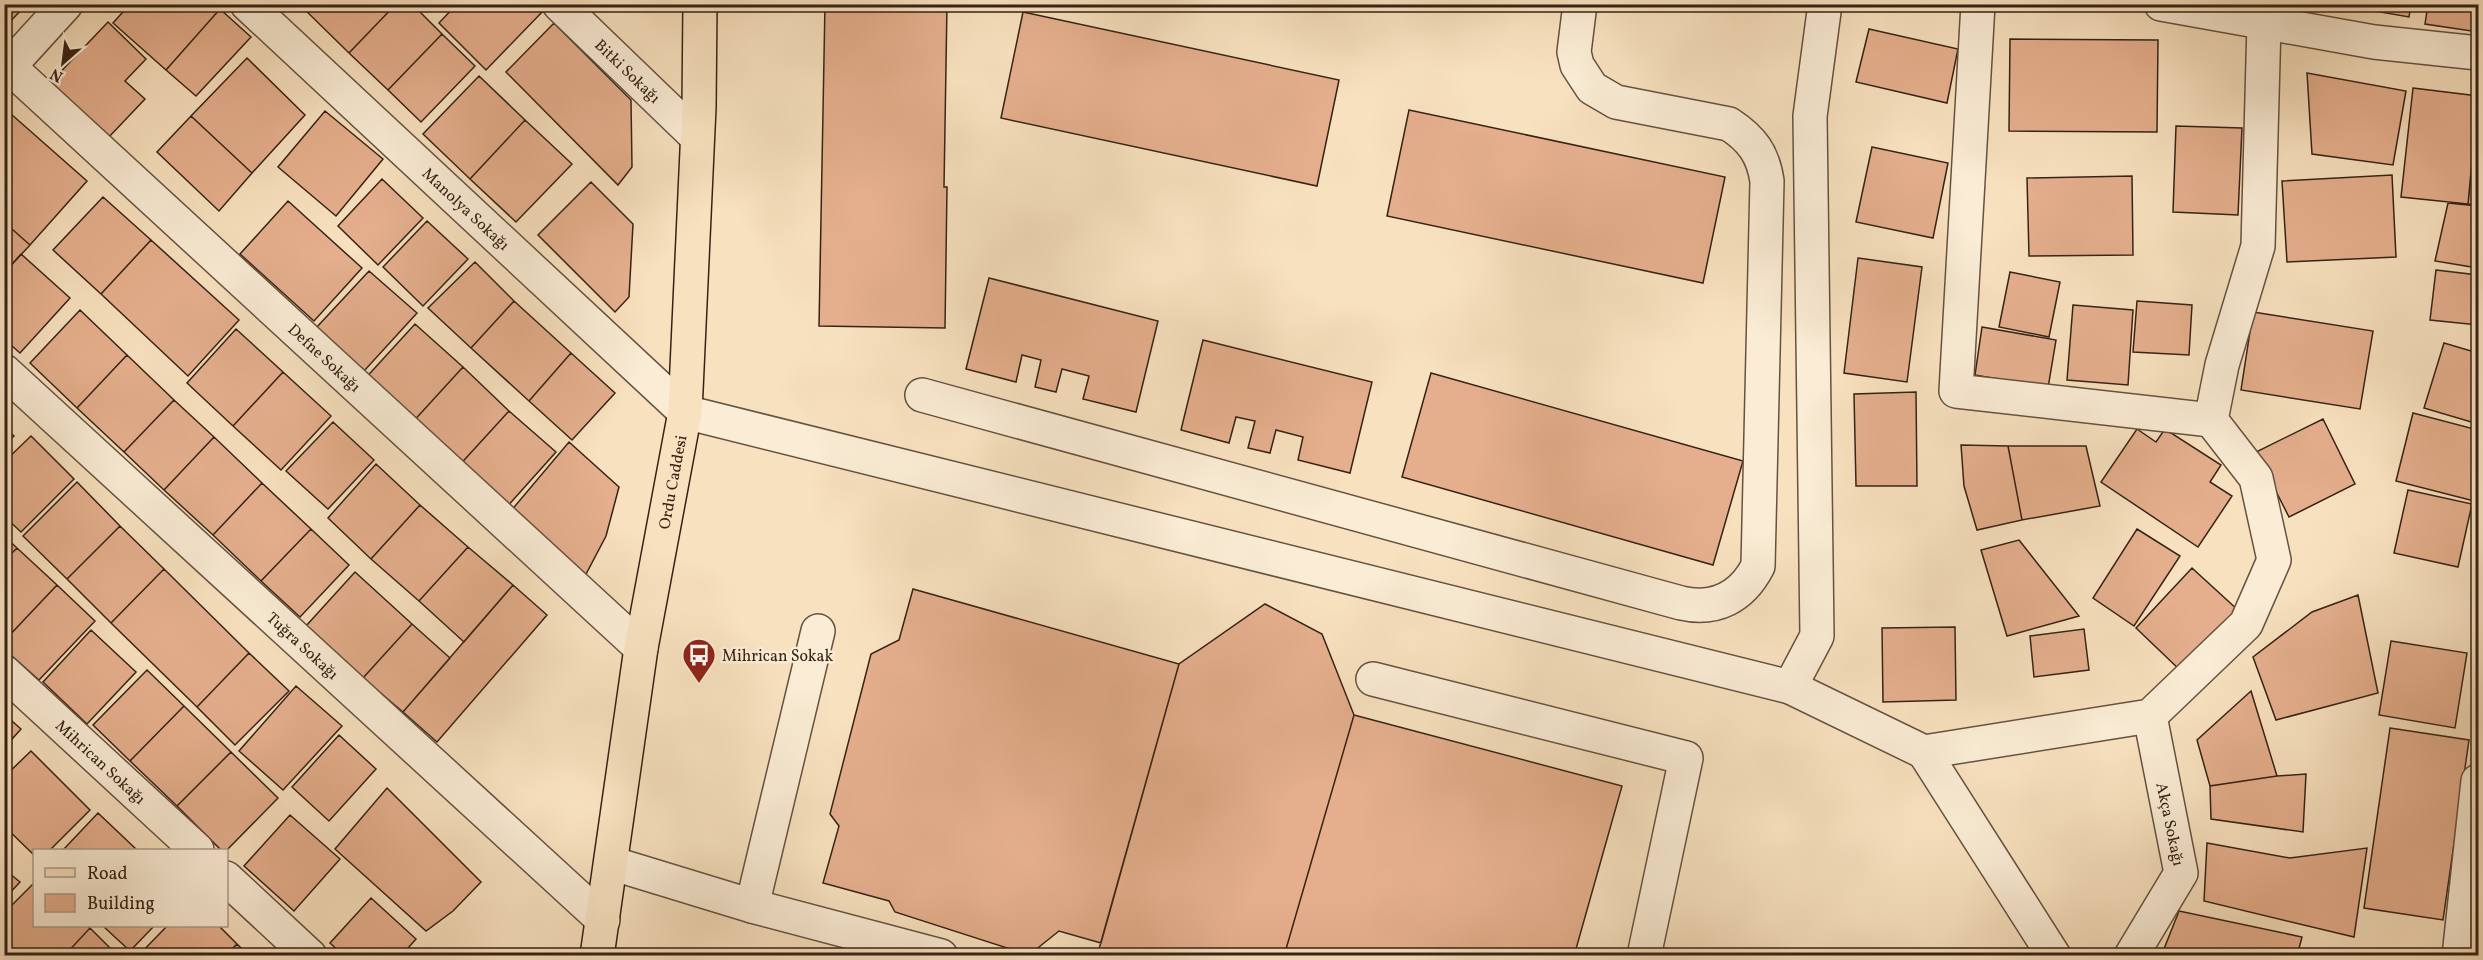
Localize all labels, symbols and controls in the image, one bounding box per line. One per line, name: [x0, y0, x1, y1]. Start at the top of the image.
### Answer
north arrow: [33, 33, 93, 93]
street label: Bitki Sokağı: [589, 35, 665, 109]
text: N: [46, 62, 67, 87]
street label: Manolya Sokağı: [417, 164, 514, 256]
street label: Defne Sokağı: [282, 319, 365, 398]
street label: Ordu Caddesi: [654, 433, 694, 531]
street label: Tuğra Sokağı: [261, 608, 343, 686]
bus stop icon: Mihrican Sokak: [681, 637, 717, 684]
place label: Mihrican Sokak: [722, 646, 834, 668]
street label: Mihrican Sokağı: [50, 716, 150, 810]
street label: Akça Sokağı: [2149, 781, 2189, 868]
legend: [33, 849, 228, 927]
text: Road: [87, 862, 128, 887]
text: Building: [87, 892, 155, 917]

